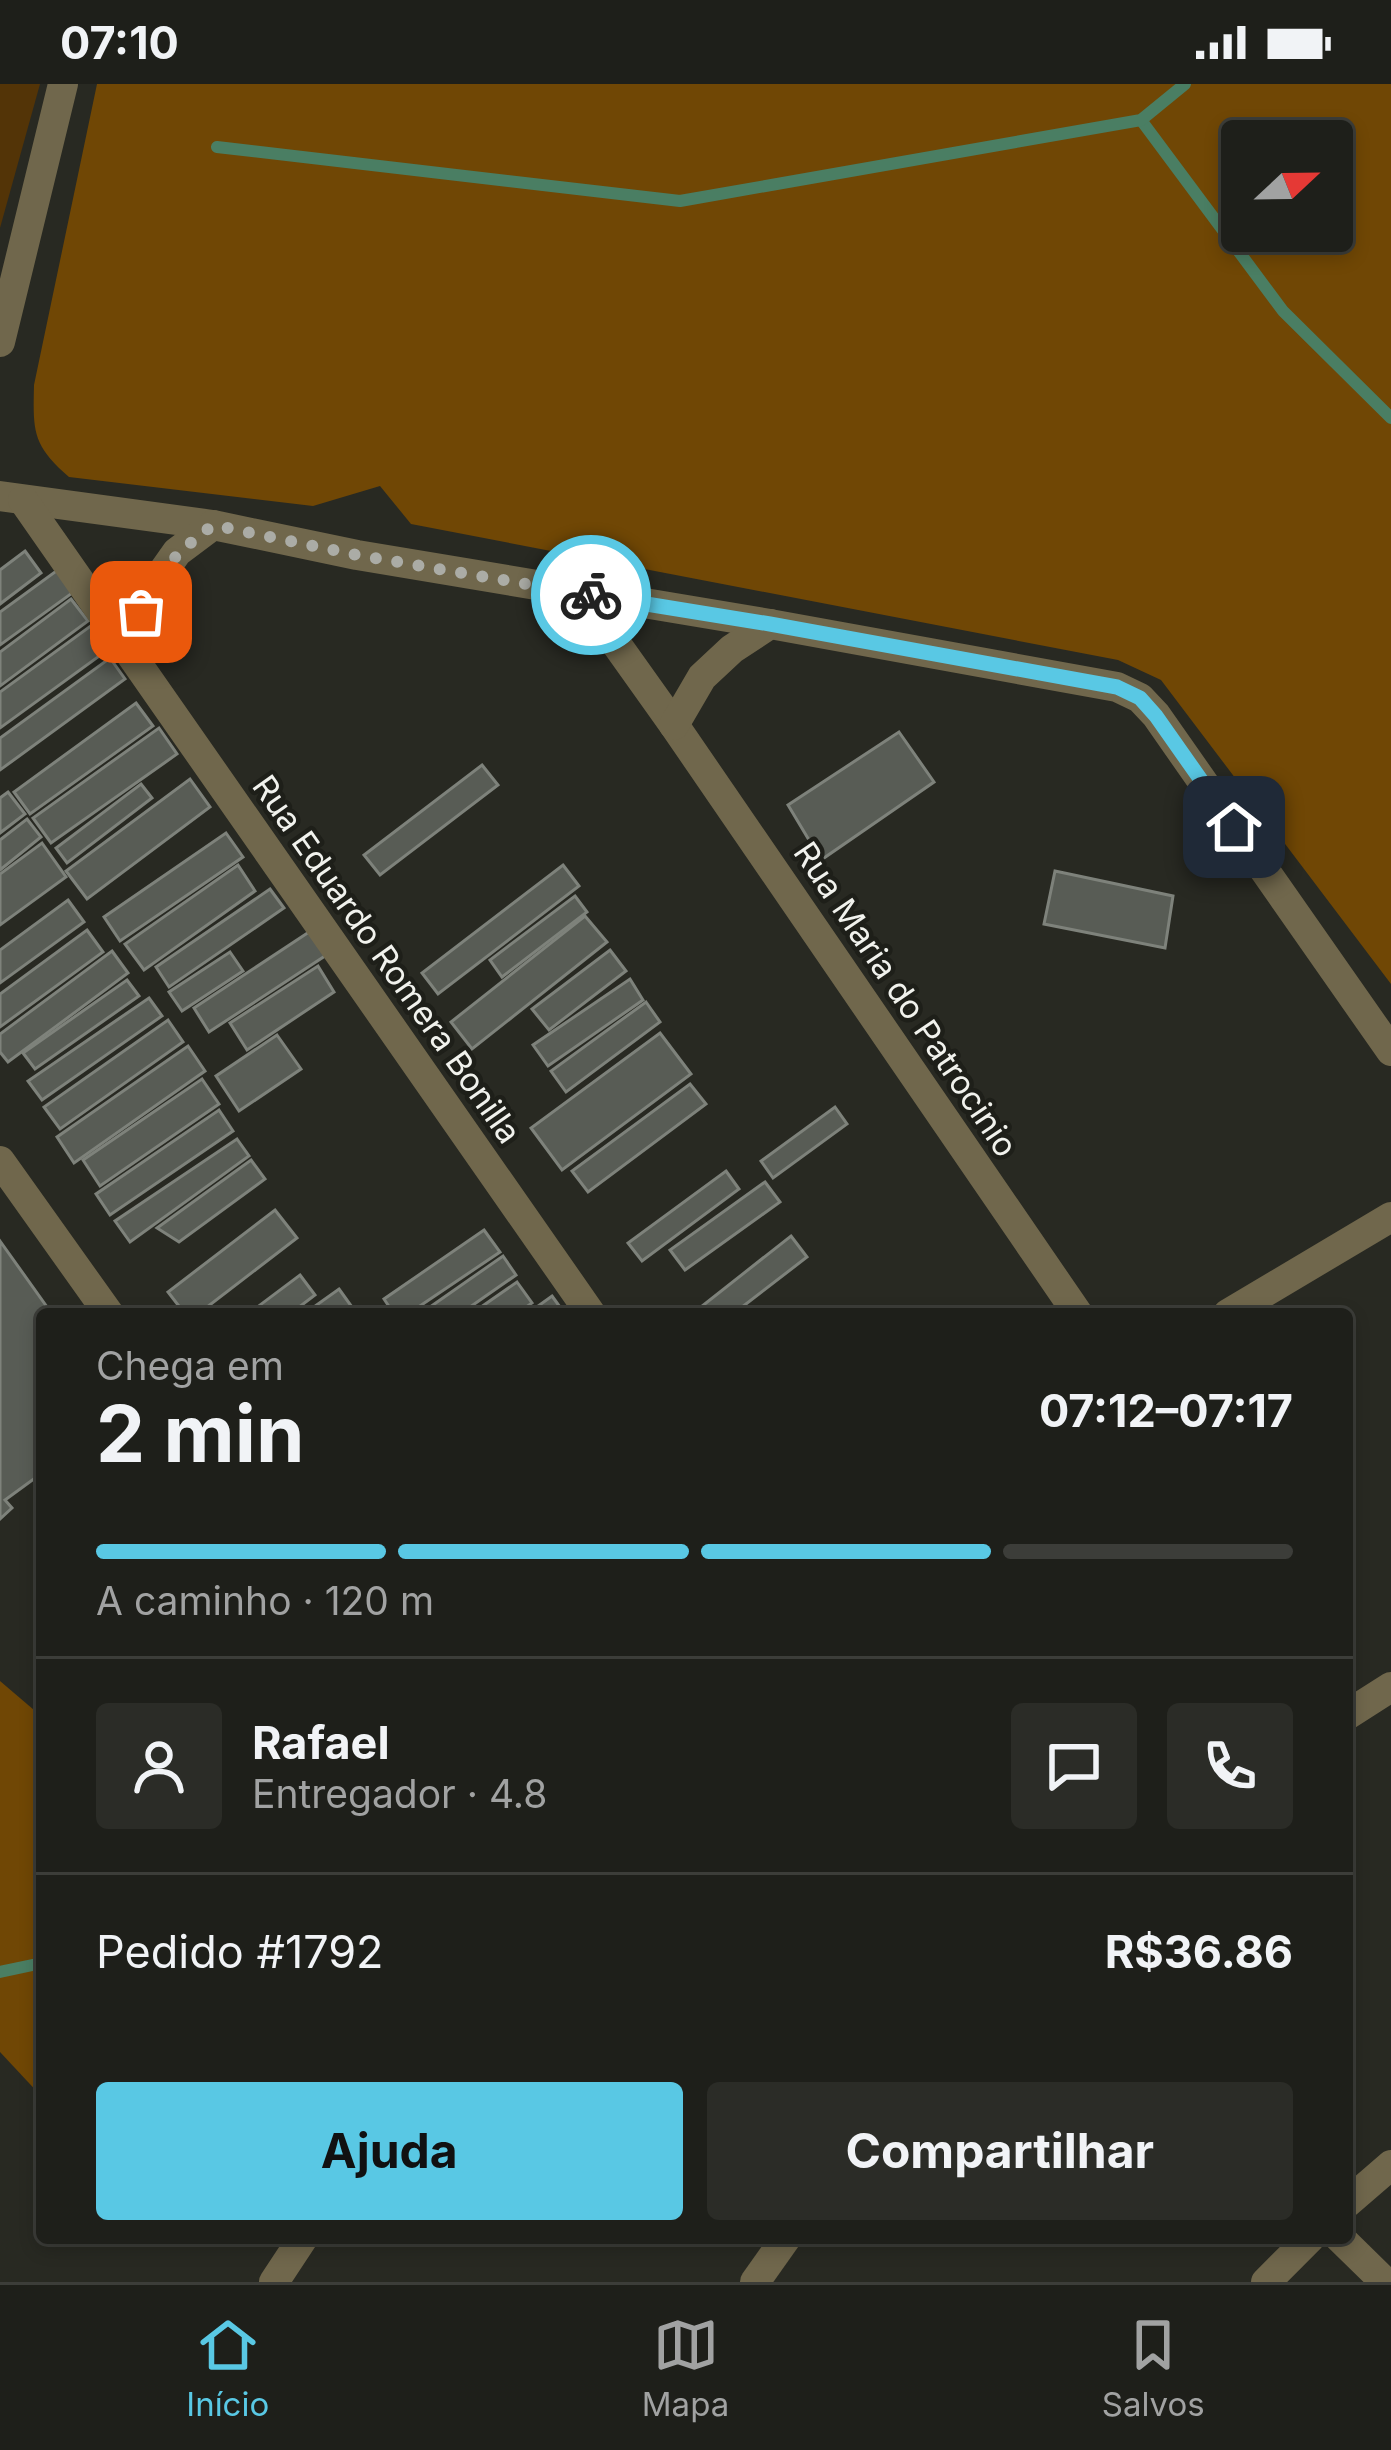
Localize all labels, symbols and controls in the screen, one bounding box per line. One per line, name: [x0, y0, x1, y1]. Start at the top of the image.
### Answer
text: 07:10: [60, 15, 179, 70]
north arrow: [1221, 120, 1353, 252]
map controls: [1221, 120, 1353, 252]
courier: [531, 535, 651, 655]
pin: [90, 561, 192, 663]
icon: bike: [558, 562, 624, 628]
icon: bag: [108, 579, 174, 645]
street label: Rua Eduardo Romera Bonilla: [244, 767, 530, 1151]
pin: [1183, 776, 1285, 878]
icon: home: [1201, 794, 1267, 860]
street label: Rua Maria do Patrocinio: [786, 834, 1026, 1164]
text: Chega em: [96, 1342, 284, 1389]
text: 07:12–07:17: [1039, 1383, 1293, 1438]
text: 2 min: [96, 1386, 304, 1481]
text: A caminho · 120 m: [96, 1577, 434, 1624]
button: person: [96, 1703, 222, 1829]
button: chat: [1011, 1703, 1137, 1829]
button: phone: [1167, 1703, 1293, 1829]
text: Rafael: [252, 1715, 390, 1770]
text: Entregador · 4.8: [252, 1770, 547, 1817]
text: Pedido #1792: [96, 1924, 384, 1979]
text: R$36.86: [1105, 1924, 1293, 1979]
button: Ajuda: [96, 2082, 683, 2220]
button: Compartilhar: [707, 2082, 1293, 2220]
tab: Início: [186, 2312, 269, 2424]
tab: Mapa: [642, 2312, 729, 2424]
tab: Salvos: [1102, 2312, 1205, 2424]

